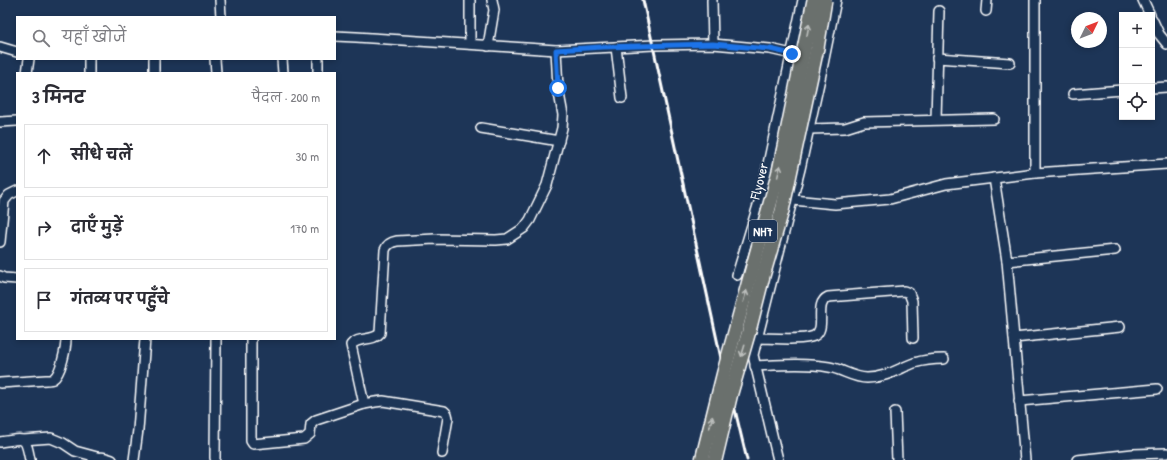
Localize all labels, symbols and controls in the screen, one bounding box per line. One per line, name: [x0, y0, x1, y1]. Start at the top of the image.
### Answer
north arrow: [1071, 12, 1107, 48]
map controls: [1119, 12, 1155, 120]
button: +: [1119, 12, 1155, 48]
search box: [16, 16, 336, 60]
one-way arrow: [804, 24, 812, 37]
text: यहाँ खोजें: [62, 26, 126, 47]
icon: search: [30, 27, 52, 49]
route end: [783, 45, 801, 63]
button: −: [1119, 48, 1155, 84]
route start: [549, 79, 567, 97]
button: locate: [1119, 84, 1155, 120]
text: 3 मिनट: [32, 85, 85, 108]
text: पैदल · 200 m: [252, 88, 320, 106]
text: सीधे चलें: [71, 144, 132, 165]
icon: ahead: [33, 145, 55, 167]
text: 30 m: [296, 147, 319, 165]
street label: Flyover: [745, 160, 773, 202]
one-way arrow: [775, 165, 783, 178]
text: दाएँ मुड़ें: [71, 216, 123, 237]
icon: right: [33, 217, 55, 239]
text: 170 m: [290, 219, 319, 237]
road number: NH7: [749, 220, 777, 242]
text: गंतव्य पर पहुँचे: [71, 288, 169, 309]
icon: arrive: [33, 289, 55, 311]
one-way arrow: [741, 290, 749, 303]
one-way arrow: [739, 345, 746, 358]
one-way arrow: [708, 416, 716, 429]

